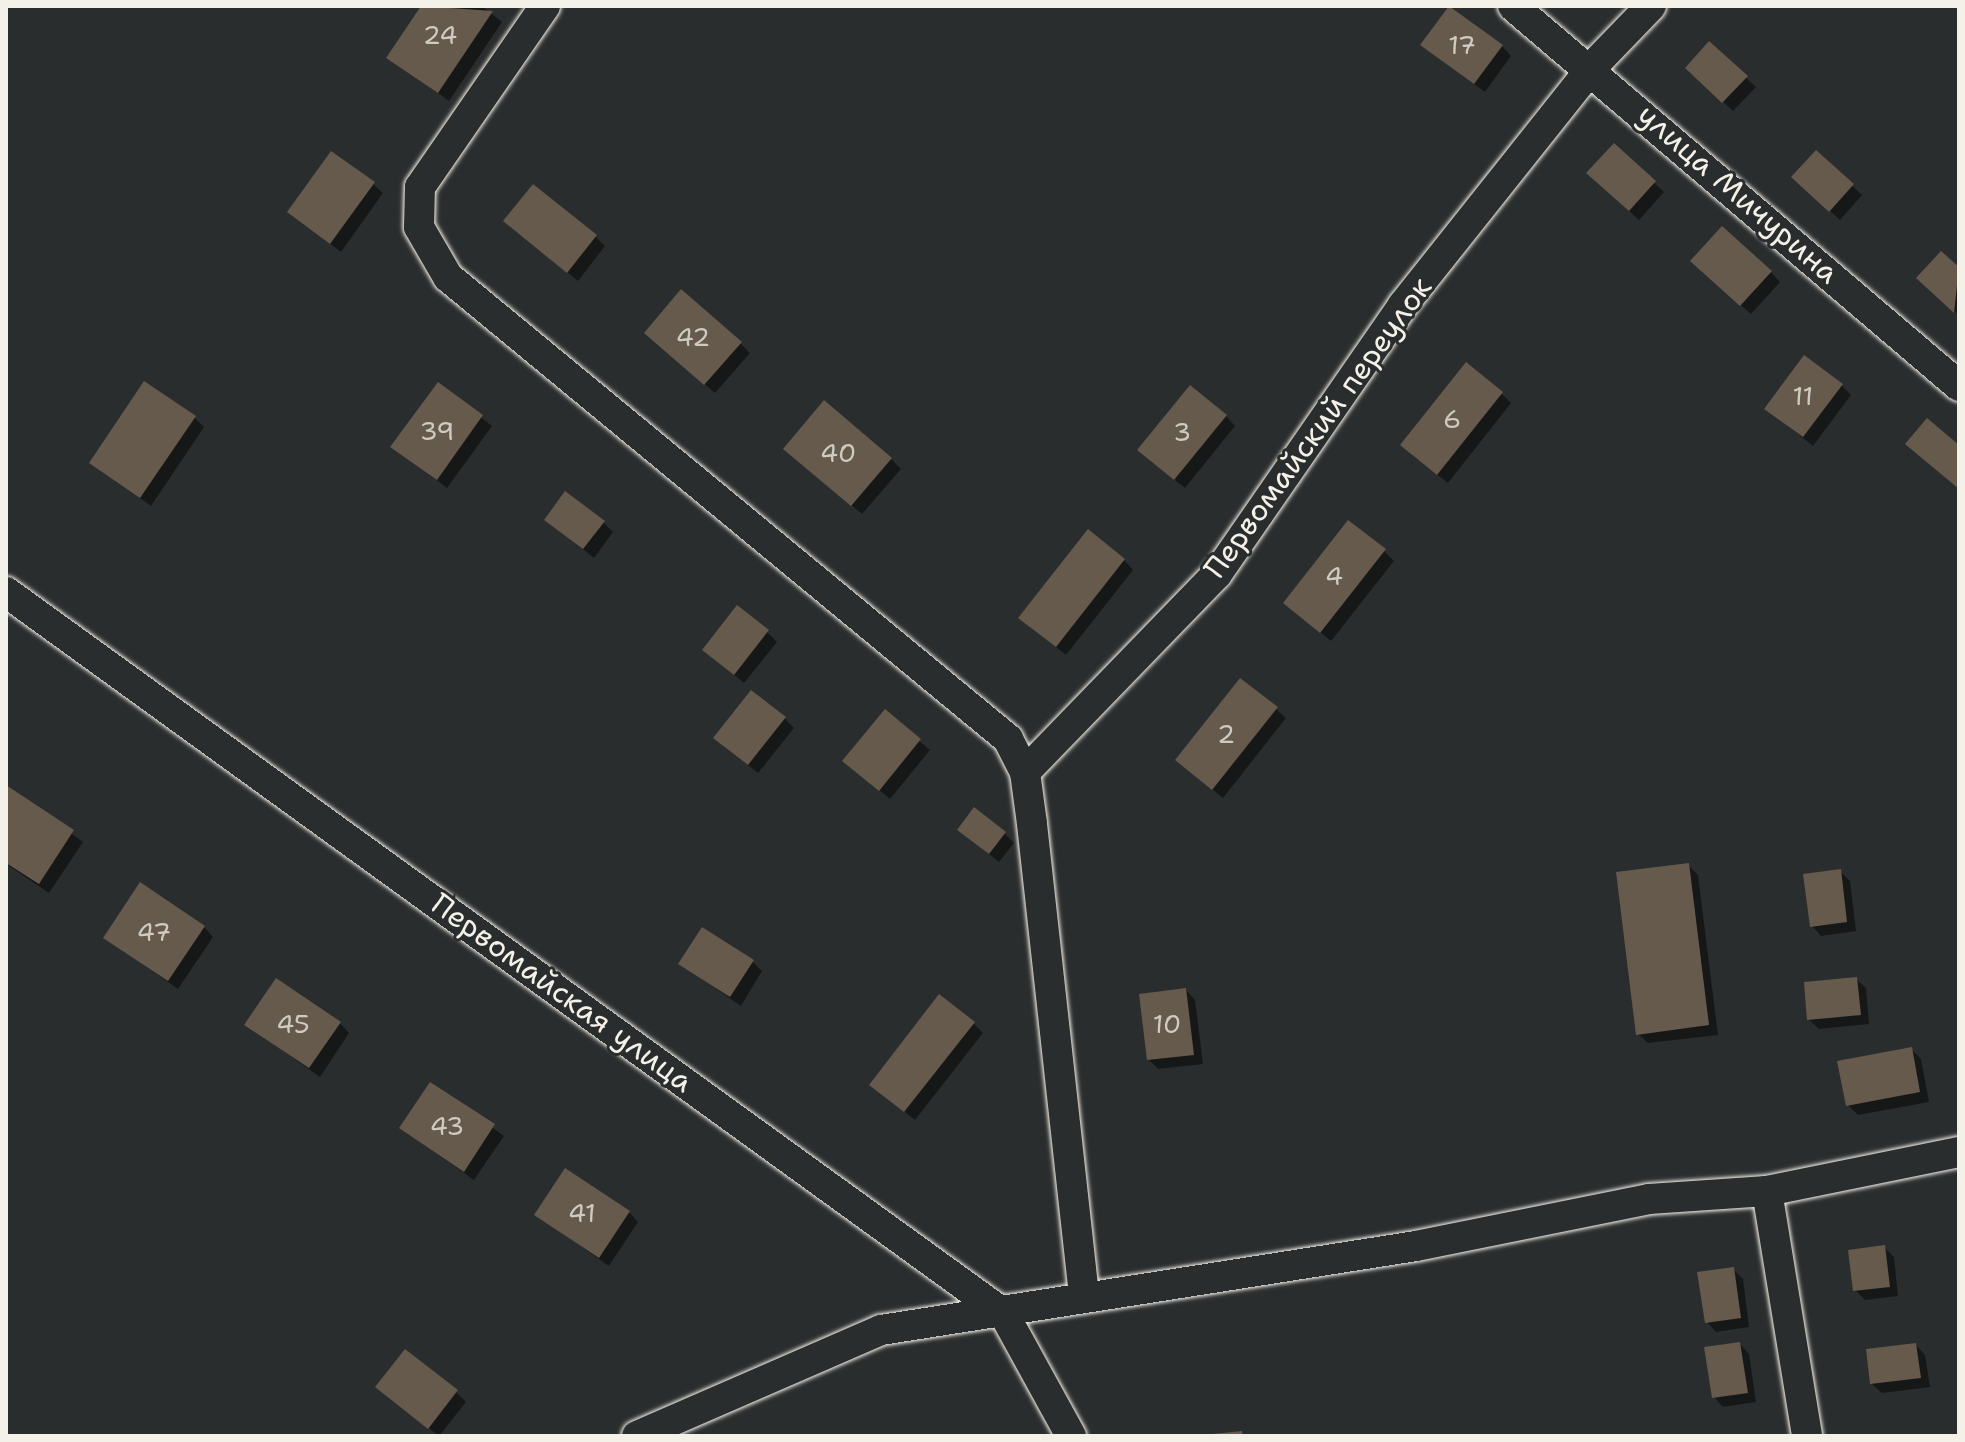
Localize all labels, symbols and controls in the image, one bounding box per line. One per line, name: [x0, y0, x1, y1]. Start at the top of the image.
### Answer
house number: 24: [423, 19, 457, 51]
house number: 17: [1448, 29, 1476, 61]
street label: улица Мичурина: [1630, 97, 1846, 291]
street label: Первомайский переулок: [1197, 270, 1439, 586]
house number: 42: [676, 321, 710, 353]
house number: 11: [1793, 380, 1813, 412]
house number: 6: [1443, 403, 1461, 435]
house number: 39: [420, 415, 454, 447]
house number: 3: [1173, 416, 1191, 448]
house number: 40: [820, 437, 856, 469]
house number: 4: [1325, 560, 1343, 592]
house number: 2: [1217, 718, 1235, 750]
street label: Первомайская улица: [424, 886, 700, 1100]
house number: 47: [137, 916, 171, 948]
house number: 45: [276, 1008, 310, 1040]
house number: 10: [1153, 1008, 1181, 1040]
house number: 43: [430, 1110, 464, 1142]
house number: 41: [568, 1197, 596, 1229]

